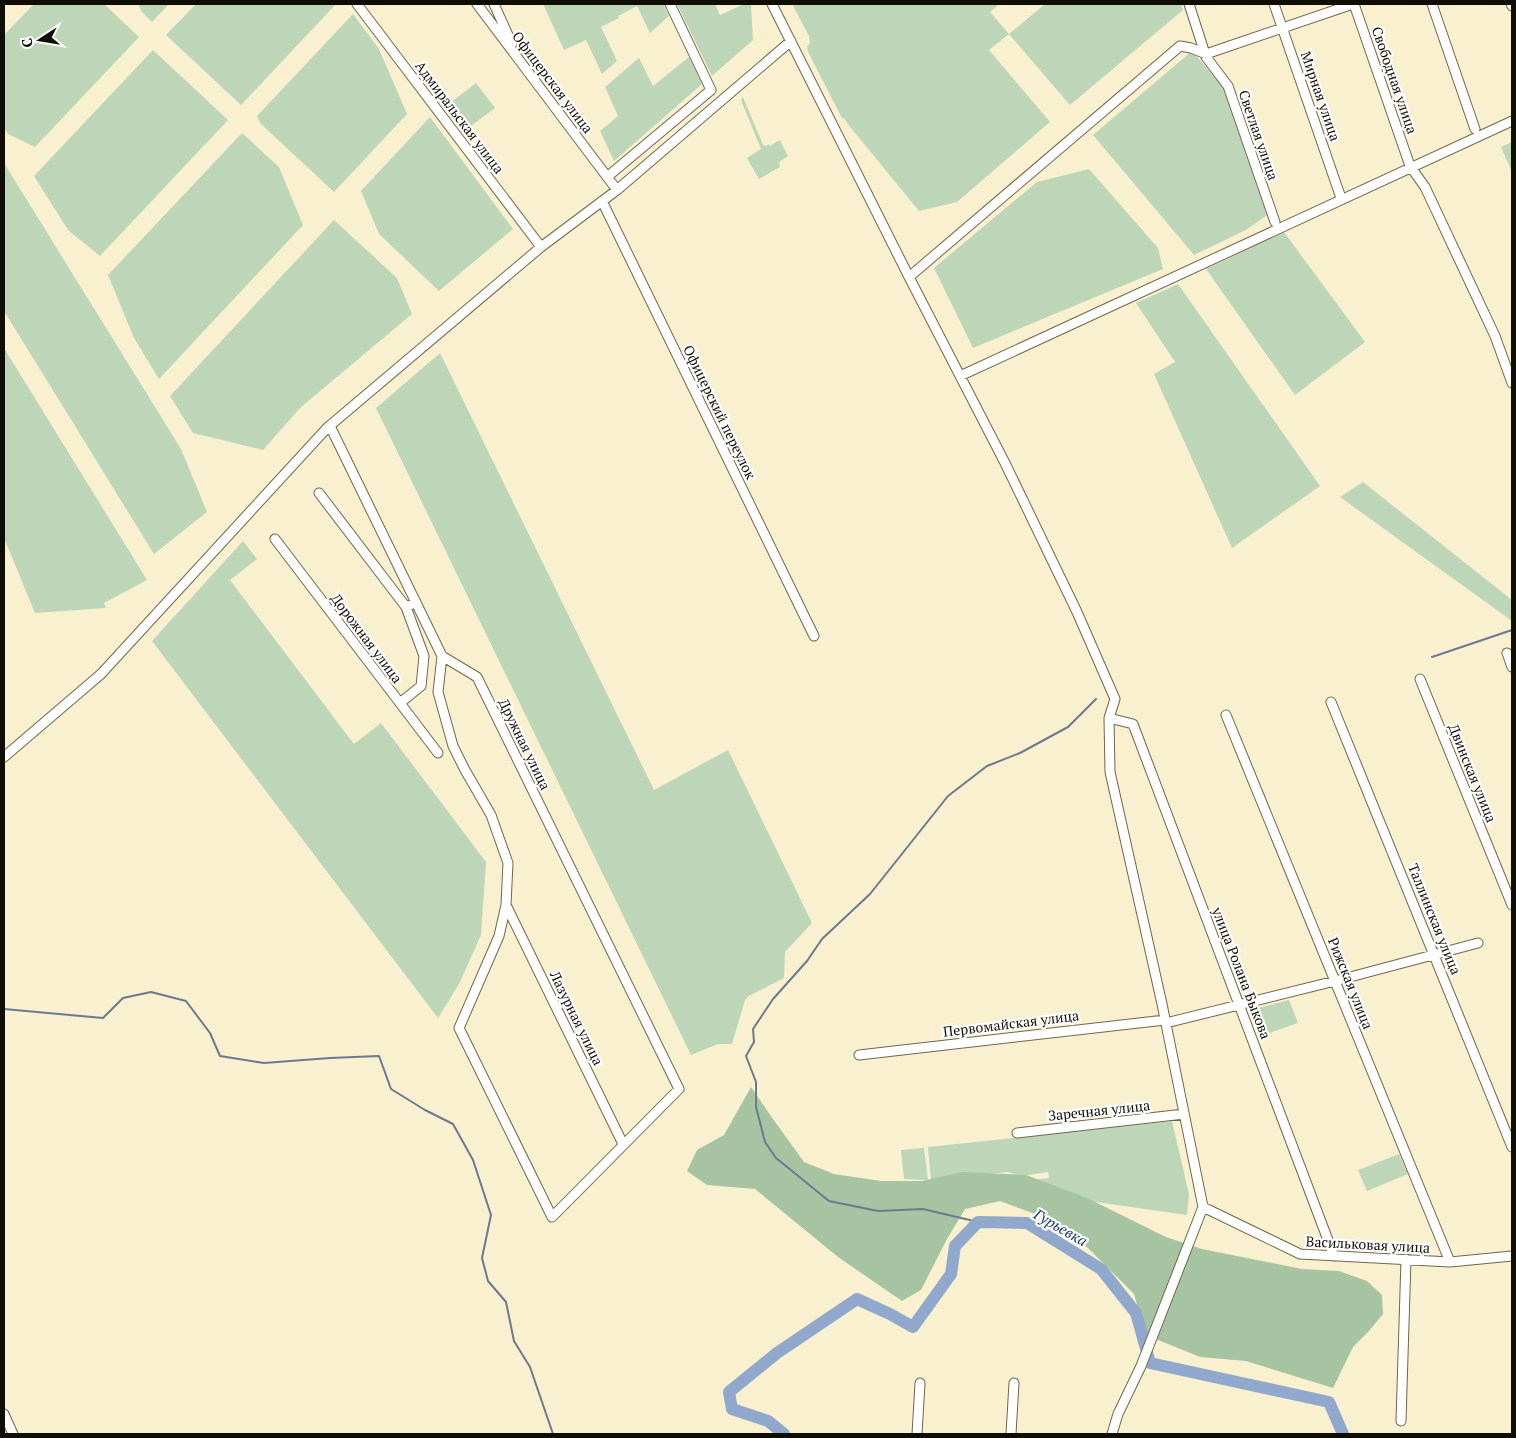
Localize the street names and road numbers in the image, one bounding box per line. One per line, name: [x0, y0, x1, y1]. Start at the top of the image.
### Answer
street label: Свободная улица: [1368, 24, 1422, 136]
street label: Офицерская улица: [508, 27, 598, 137]
street label: Мирная улица: [1297, 49, 1345, 143]
street label: Адмиральская улица: [411, 57, 509, 177]
street label: Светлая улица: [1235, 87, 1283, 183]
street label: Офицерский переулок: [679, 342, 761, 483]
street label: Дорожная улица: [327, 589, 407, 687]
street label: Дружная улица: [495, 695, 555, 793]
street label: Двинская улица: [1445, 721, 1501, 825]
street label: Таллинская улица: [1404, 861, 1466, 977]
street label: улица Ролана Быкова: [1208, 904, 1276, 1042]
street label: Рижская улица: [1324, 934, 1378, 1032]
street label: Лазурная улица: [545, 967, 608, 1068]
street label: Первомайская улица: [942, 1005, 1080, 1041]
street label: Заречная улица: [1047, 1095, 1151, 1125]
street label: Васильковая улица: [1305, 1231, 1431, 1257]

